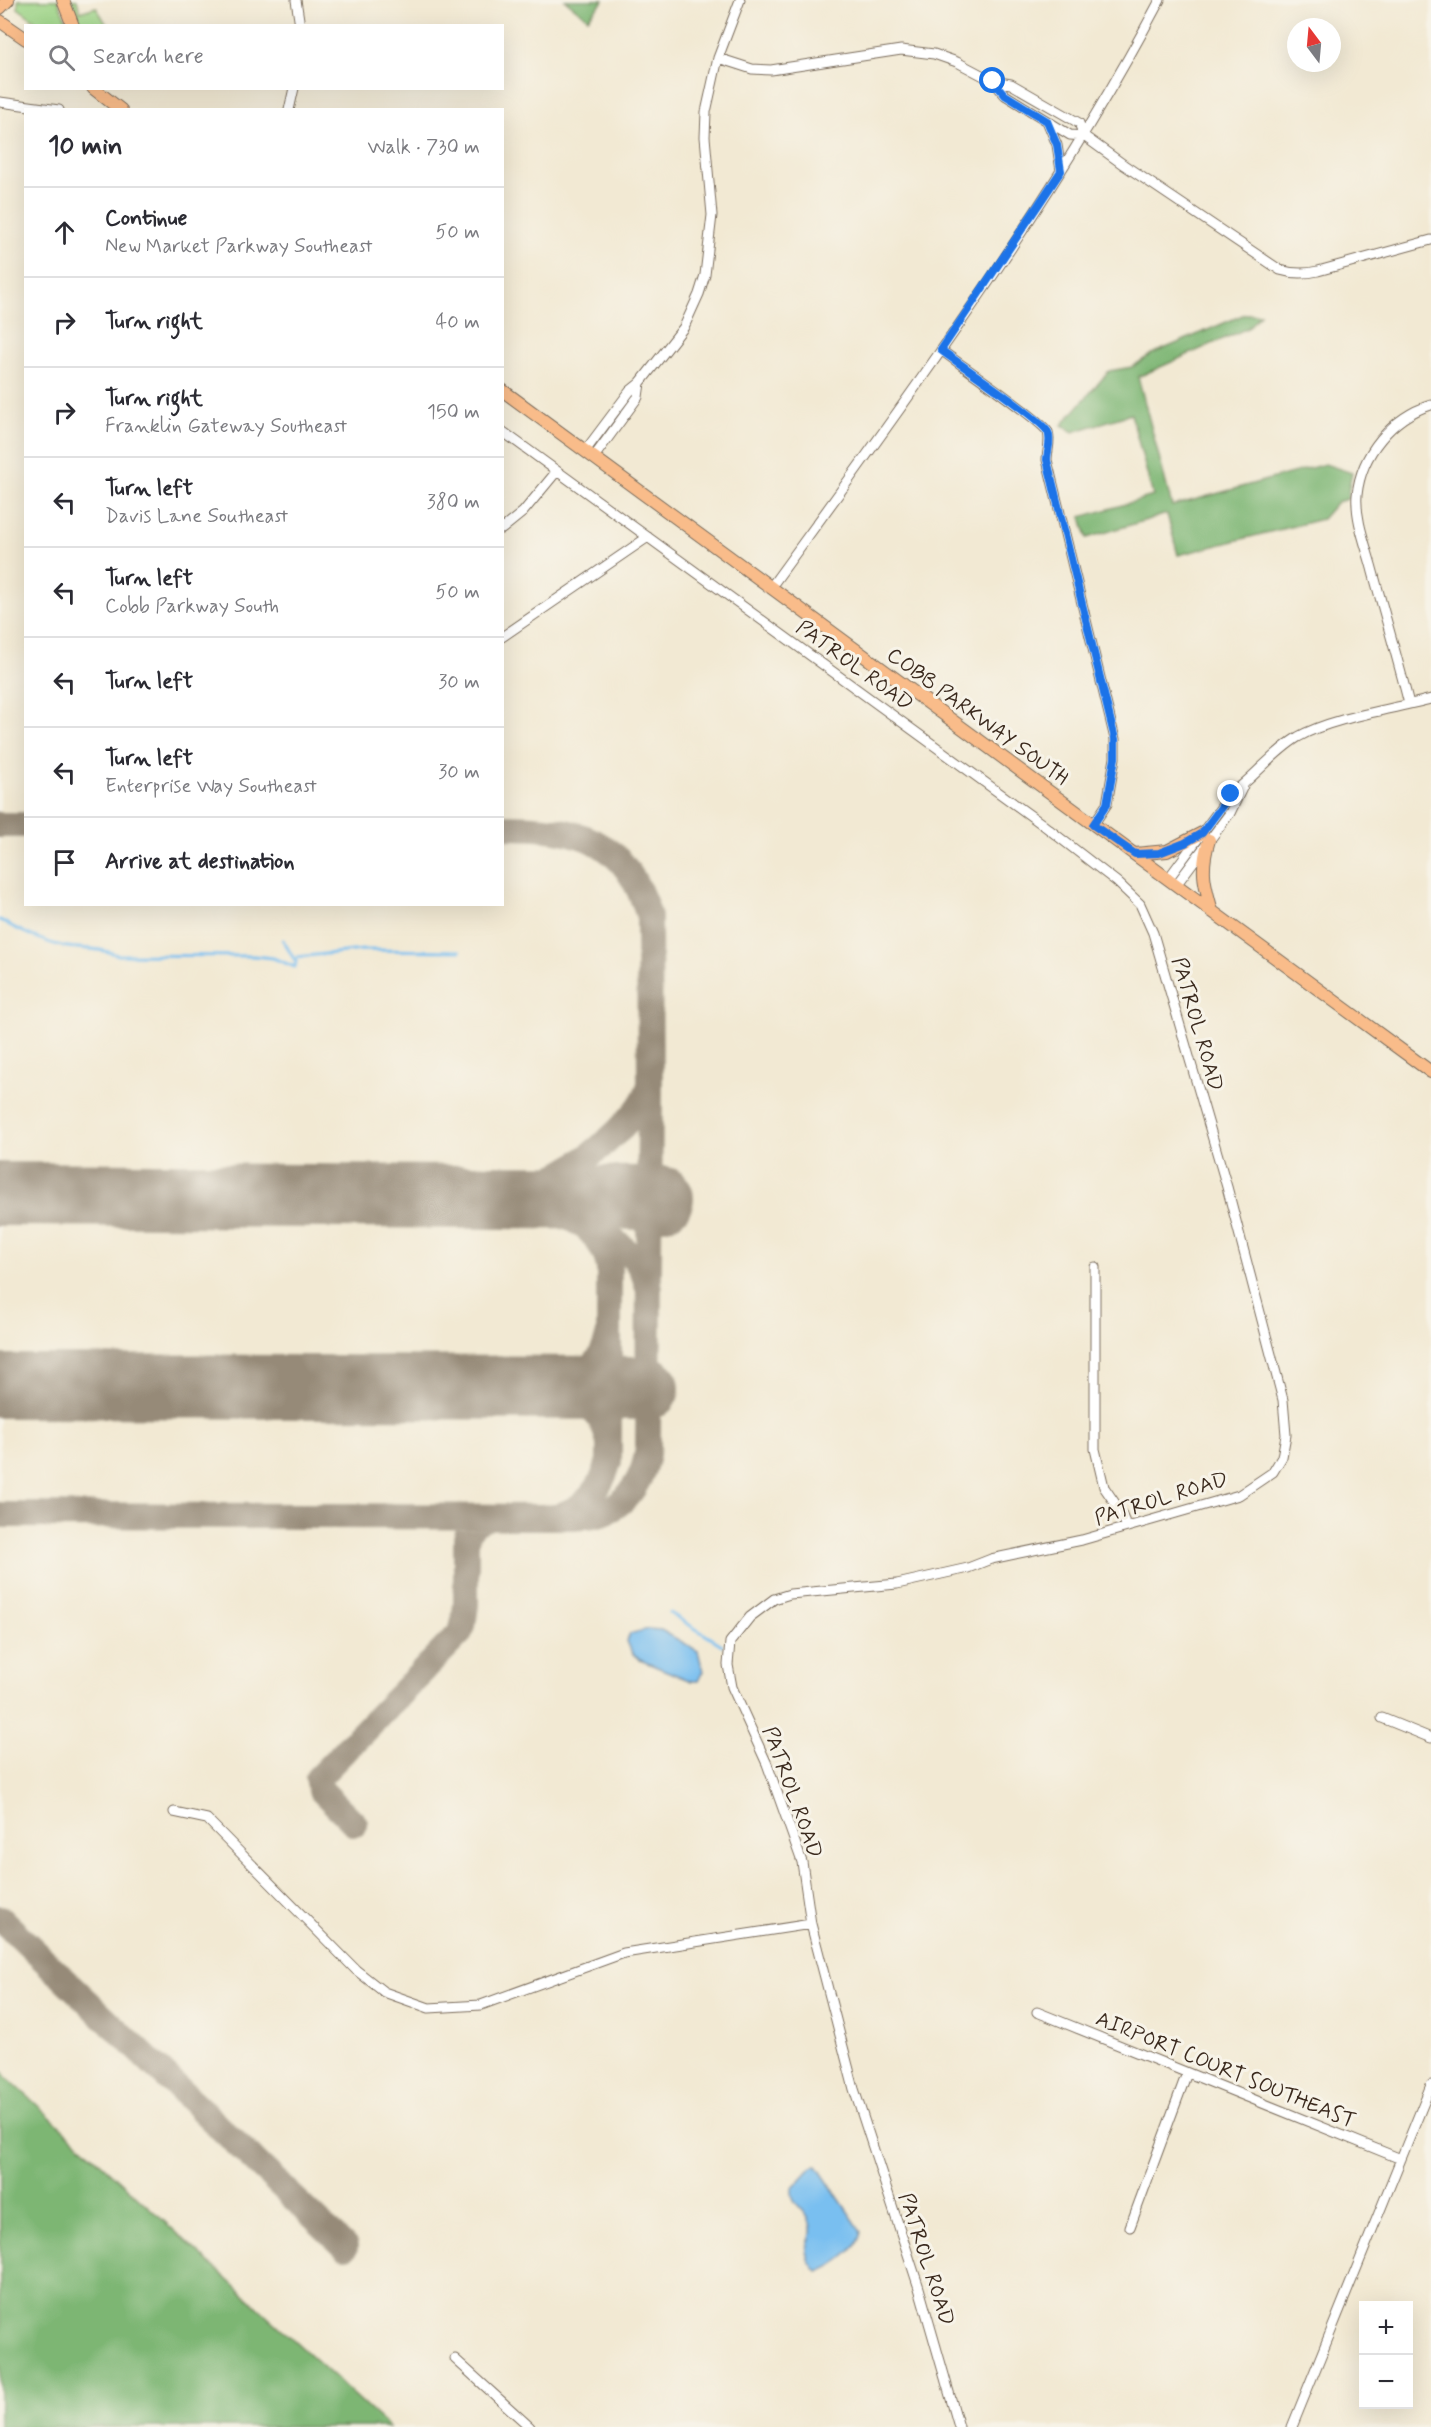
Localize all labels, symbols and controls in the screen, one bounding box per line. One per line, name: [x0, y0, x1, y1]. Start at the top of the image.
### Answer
north arrow: [1287, 18, 1341, 72]
search box: [24, 24, 504, 90]
icon: search: [45, 41, 78, 74]
text: Search here: [93, 43, 204, 71]
route start: [979, 67, 1005, 93]
text: 10 min: [48, 130, 123, 164]
text: Walk · 730 m: [367, 134, 480, 161]
text: Continue: [105, 205, 187, 233]
icon: ahead: [48, 216, 81, 249]
text: 50 m: [435, 219, 480, 246]
text: New Market Parkway Southeast: [105, 233, 373, 260]
icon: right: [48, 306, 81, 339]
text: Turn right: [105, 308, 203, 336]
text: 40 m: [436, 309, 480, 336]
text: Turn right: [105, 385, 203, 413]
icon: right: [48, 396, 81, 429]
text: 150 m: [427, 399, 480, 426]
text: Franklin Gateway Southeast: [105, 413, 347, 440]
text: Turn left: [105, 475, 193, 503]
icon: left: [48, 486, 81, 519]
text: 380 m: [427, 489, 480, 516]
text: Davis Lane Southeast: [105, 503, 288, 530]
text: Turn left: [105, 565, 193, 593]
icon: left: [48, 576, 81, 609]
text: 50 m: [435, 579, 480, 606]
text: Cobb Parkway South: [105, 593, 279, 620]
street label: PATROL ROAD: [790, 614, 919, 718]
street label: COBB PARKWAY SOUTH: [881, 641, 1074, 792]
icon: left: [48, 666, 81, 699]
text: Turn left: [105, 668, 193, 696]
text: 30 m: [438, 669, 480, 696]
text: Turn left: [105, 745, 193, 773]
icon: left: [48, 756, 81, 789]
text: 30 m: [438, 759, 480, 786]
text: Enterprise Way Southeast: [105, 773, 317, 800]
route end: [1217, 780, 1243, 806]
icon: arrive: [48, 846, 81, 879]
text: Arrive at destination: [105, 848, 295, 876]
street label: PATROL ROAD: [1165, 954, 1230, 1095]
street label: PATROL ROAD: [1091, 1465, 1231, 1533]
street label: PATROL ROAD: [755, 1723, 829, 1862]
street label: AIRPORT COURT SOUTHEAST: [1091, 2005, 1360, 2135]
street label: PATROL ROAD: [891, 2189, 961, 2329]
map controls: [1359, 2301, 1413, 2409]
button: +: [1359, 2301, 1413, 2355]
button: −: [1359, 2355, 1413, 2409]

